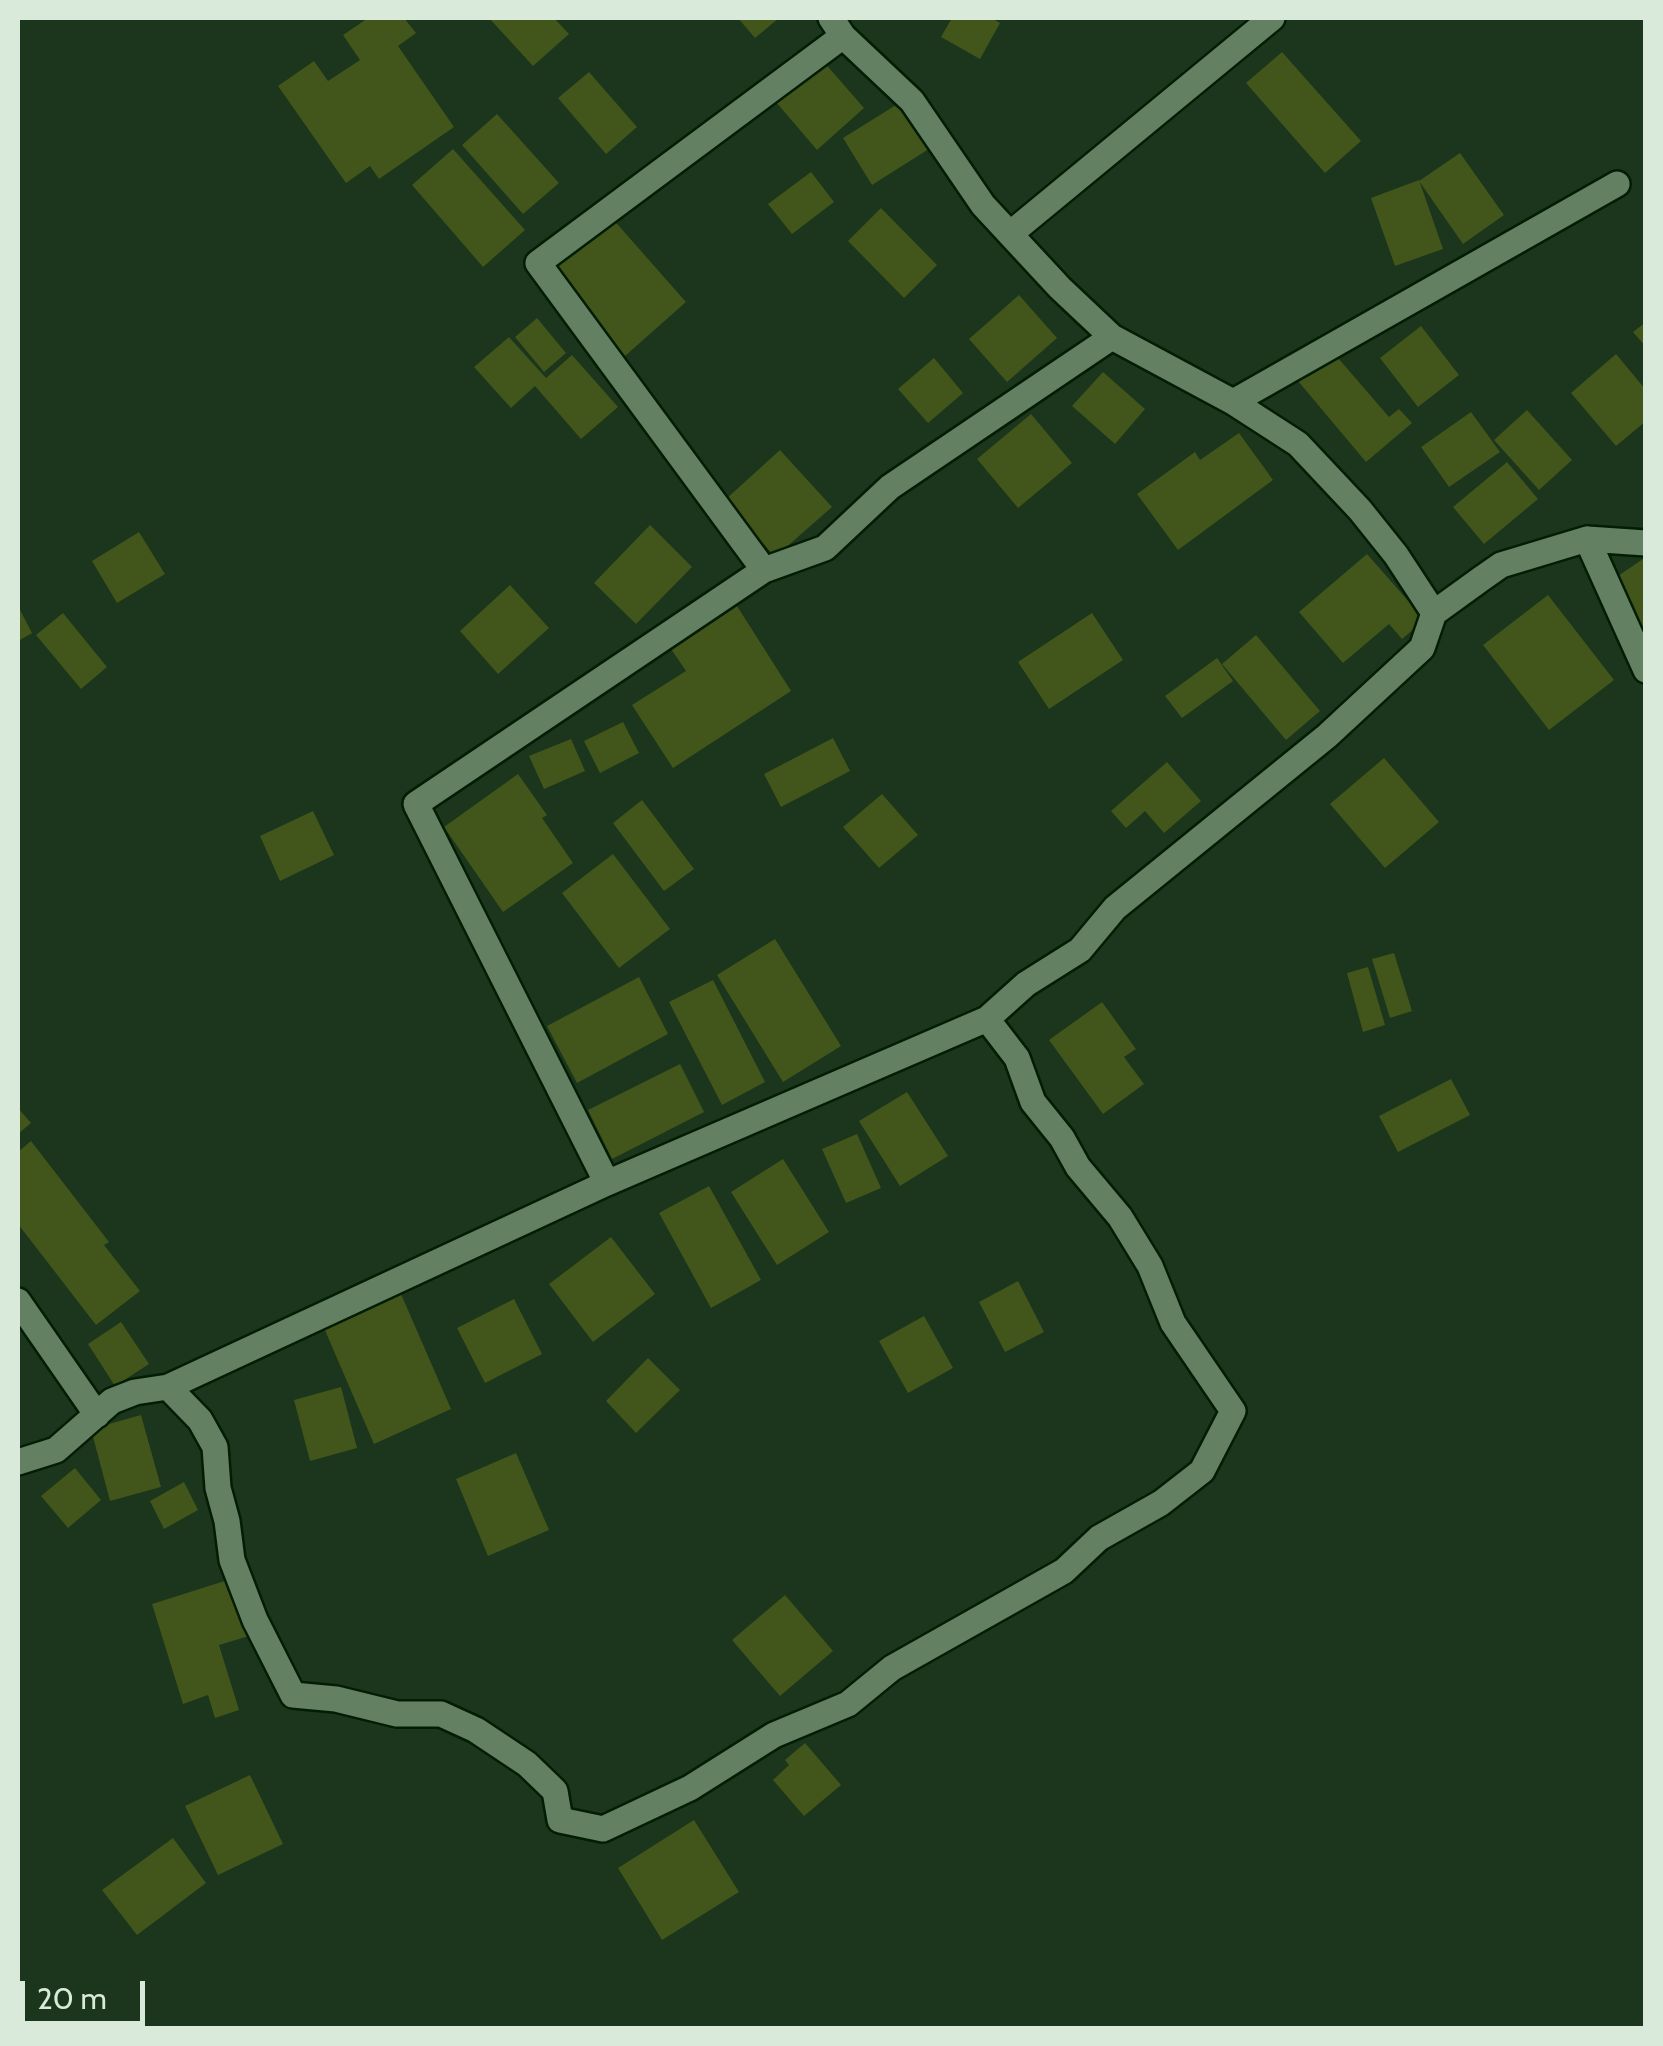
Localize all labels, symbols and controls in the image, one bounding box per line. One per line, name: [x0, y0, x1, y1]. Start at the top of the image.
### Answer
scale bar: [25, 1961, 150, 2023]
text: 20 m: [37, 1980, 107, 2017]

